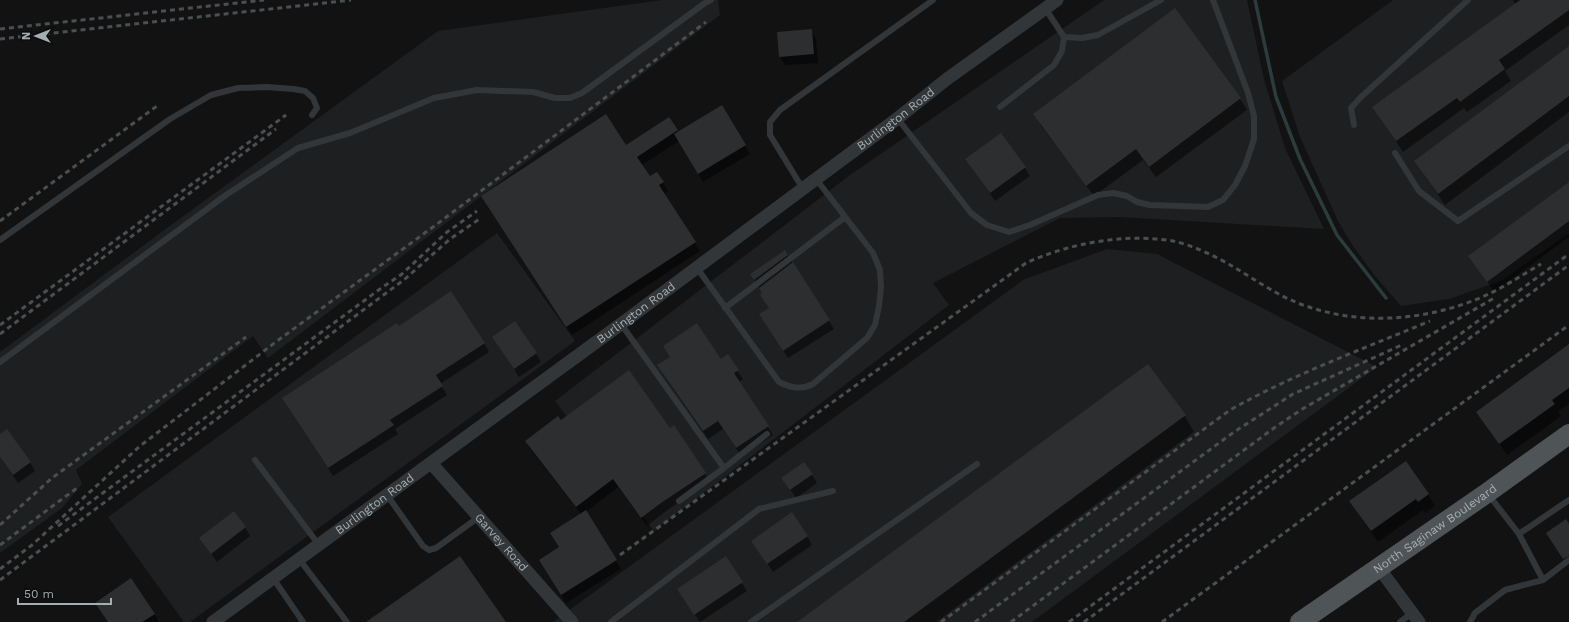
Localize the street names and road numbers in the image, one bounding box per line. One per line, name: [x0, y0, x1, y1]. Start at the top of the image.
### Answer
street label: Burlington Road: [854, 85, 937, 153]
street label: Burlington Road: [594, 279, 678, 346]
street label: Burlington Road: [332, 471, 417, 537]
street label: North Saginaw Boulevard: [1371, 481, 1499, 576]
street label: Garvey Road: [472, 511, 531, 574]

